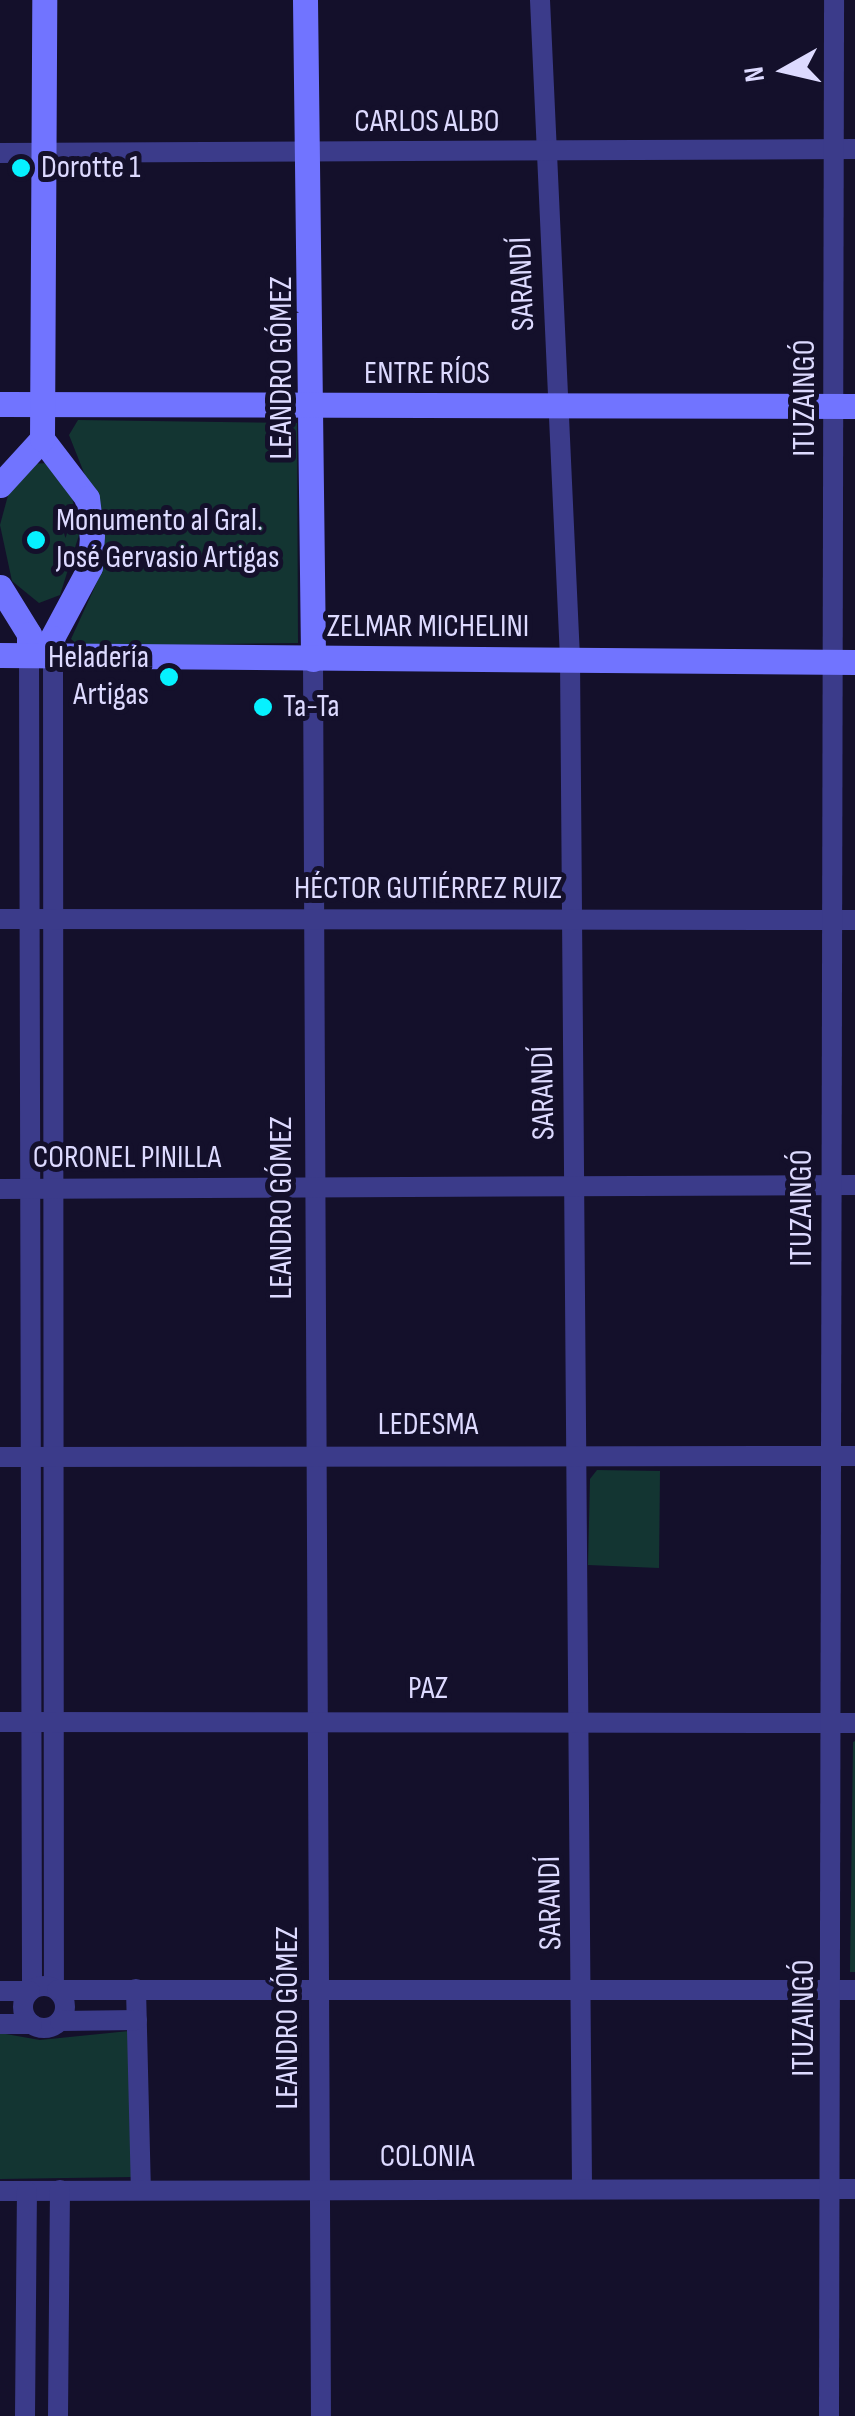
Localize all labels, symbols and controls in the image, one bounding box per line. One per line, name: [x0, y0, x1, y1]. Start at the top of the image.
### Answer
north arrow: [735, 20, 835, 120]
text: N: [737, 65, 772, 84]
street label: CARLOS ALBO: [354, 103, 500, 141]
place label: Dorotte 1: [41, 149, 140, 187]
marker: Dorotte 1: [10, 157, 32, 179]
street label: SARANDÍ: [502, 236, 544, 332]
street label: LEANDRO GÓMEZ: [263, 276, 301, 460]
street label: ITUZAINGÓ: [786, 340, 824, 456]
street label: ENTRE RÍOS: [364, 355, 490, 393]
place label: Monumento al Gral. José Gervasio Artigas: [56, 503, 279, 578]
marker: Monumento al Gral. José Gervasio Artigas: [25, 529, 47, 551]
street label: ZELMAR MICHELINI: [327, 608, 529, 646]
place label: Heladería Artigas: [48, 640, 149, 715]
marker: Heladería Artigas: [158, 666, 180, 688]
place label: Ta-Ta: [283, 688, 340, 726]
marker: Ta-Ta: [252, 696, 274, 718]
street label: HÉCTOR GUTIÉRREZ RUIZ: [294, 870, 562, 908]
street label: SARANDÍ: [524, 1046, 564, 1140]
street label: LEANDRO GÓMEZ: [263, 1116, 301, 1300]
street label: CORONEL PINILLA: [33, 1139, 221, 1177]
street label: ITUZAINGÓ: [783, 1150, 821, 1266]
street label: LEDESMA: [378, 1406, 478, 1444]
street label: PAZ: [408, 1670, 448, 1708]
street label: SARANDÍ: [531, 1856, 571, 1950]
street label: LEANDRO GÓMEZ: [269, 1926, 307, 2110]
street label: ITUZAINGÓ: [785, 1960, 823, 2076]
street label: COLONIA: [380, 2138, 474, 2176]

